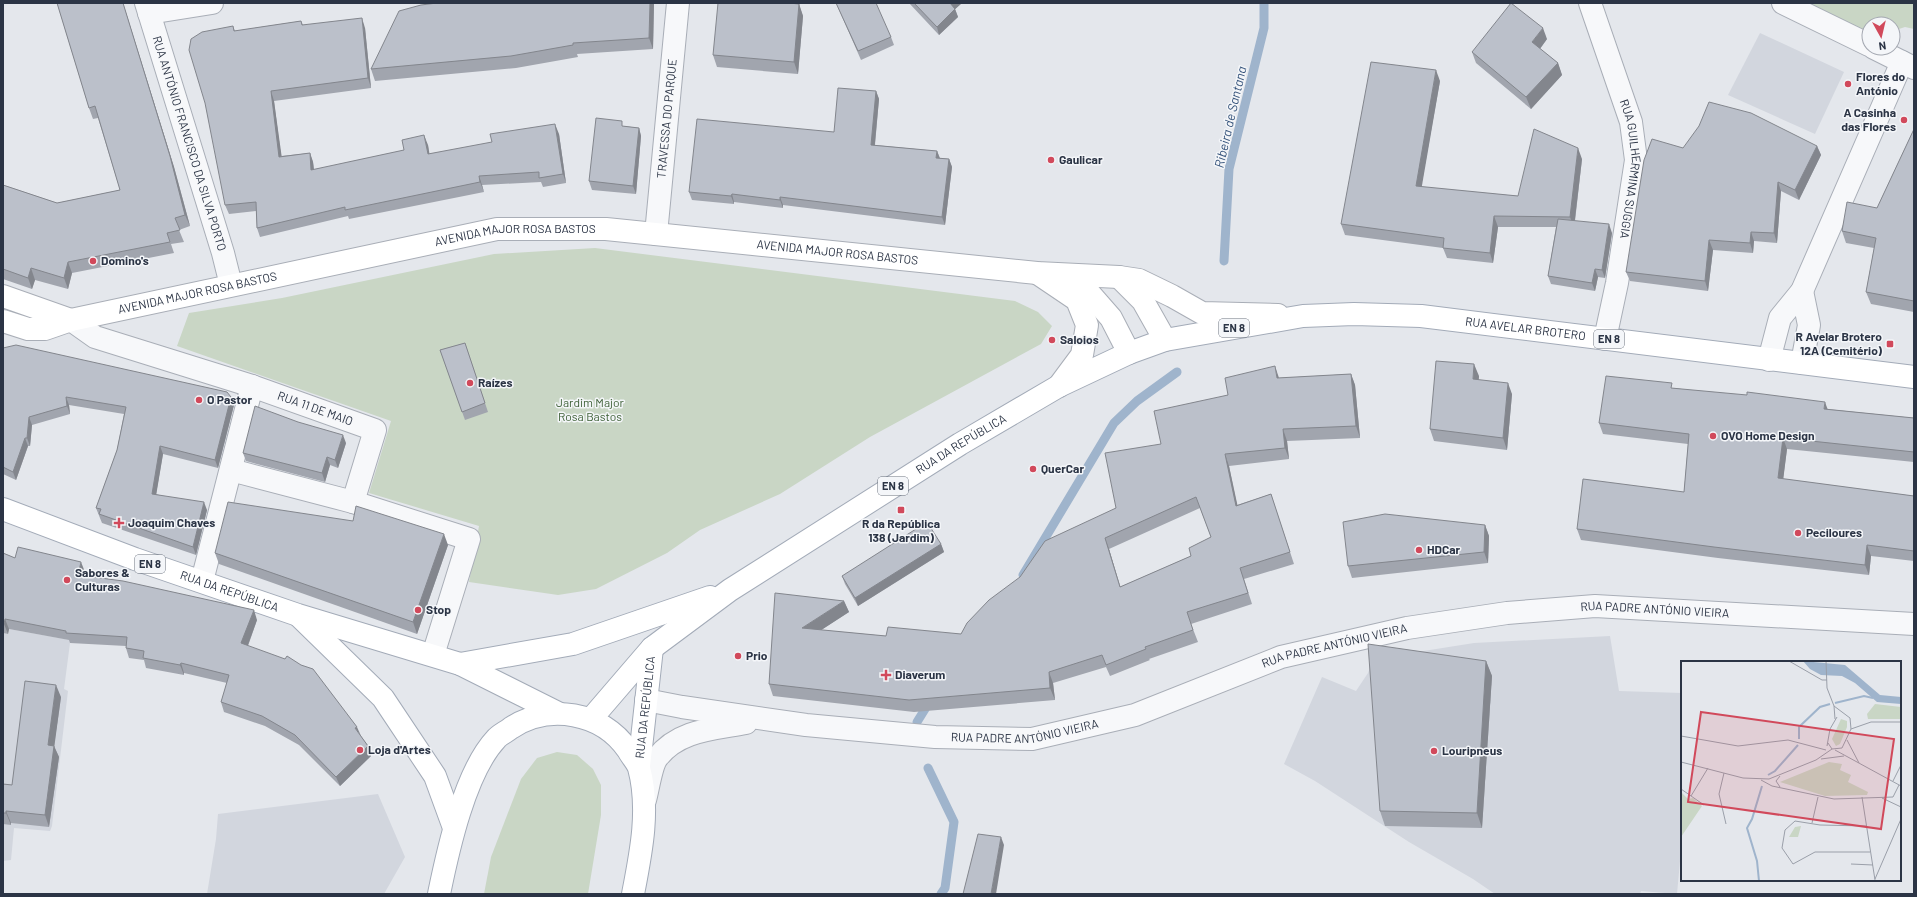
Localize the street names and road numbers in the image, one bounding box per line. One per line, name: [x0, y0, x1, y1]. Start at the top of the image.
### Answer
street label: RUA ANTÓNIO FRANCISCO DA SILVA PORTO: [151, 34, 230, 252]
street label: TRAVESSA DO PARQUE: [653, 58, 679, 179]
street label: RUA GUILHERMINA SUGGIA: [1618, 97, 1644, 240]
street label: AVENIDA MAJOR ROSA BASTOS: [433, 221, 596, 248]
street label: AVENIDA MAJOR ROSA BASTOS: [756, 236, 919, 267]
street label: AVENIDA MAJOR ROSA BASTOS: [116, 268, 278, 316]
street label: RUA AVELAR BROTERO: [1465, 314, 1587, 342]
road number: EN 8: [1219, 319, 1249, 337]
road number: EN 8: [1594, 330, 1624, 348]
street label: RUA 11 DE MAIO: [276, 388, 355, 428]
street label: RUA DA REPÚBLICA: [913, 411, 1008, 476]
road number: EN 8: [878, 477, 908, 495]
road number: EN 8: [135, 555, 165, 573]
street label: RUA DA REPÚBLICA: [179, 567, 281, 614]
street label: RUA PADRE ANTÓNIO VIEIRA: [1580, 598, 1730, 620]
street label: RUA PADRE ANTÓNIO VIEIRA: [1259, 620, 1408, 670]
street label: RUA DA REPÚBLICA: [632, 655, 657, 759]
street label: RUA PADRE ANTÓNIO VIEIRA: [951, 716, 1100, 745]

